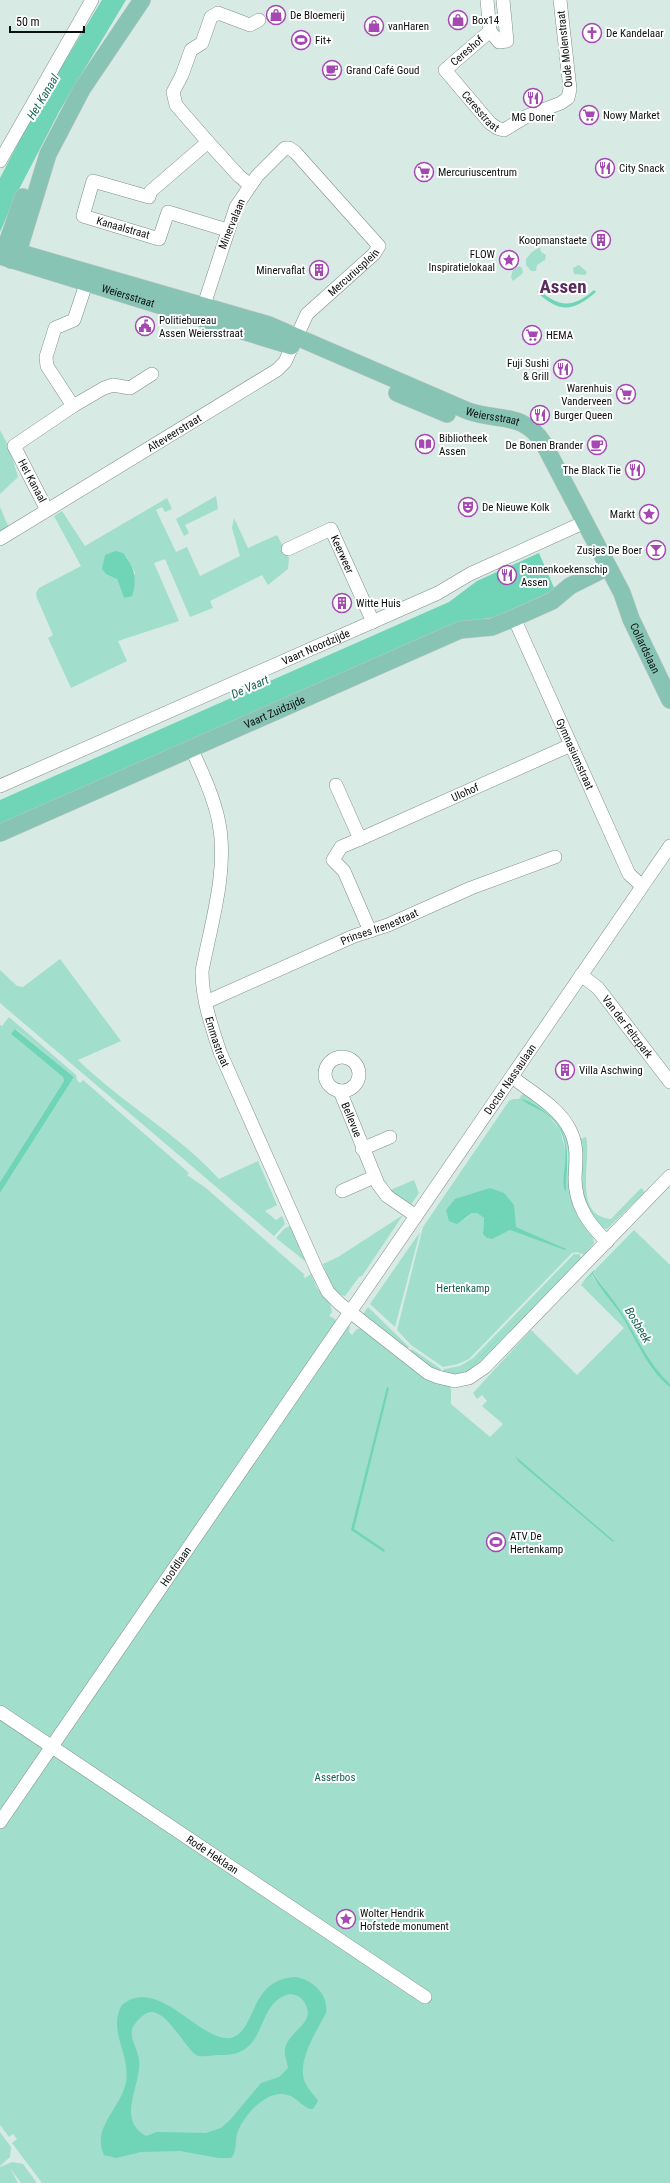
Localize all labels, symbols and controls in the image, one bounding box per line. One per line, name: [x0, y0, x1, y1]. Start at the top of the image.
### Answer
shop icon: De Bloemerij: [265, 4, 287, 26]
scale bar: [10, 8, 84, 34]
place label: De Bloemerij: [290, 9, 345, 22]
shop icon: Box14: [447, 9, 469, 31]
street label: Oude Molenstraat: [555, 10, 575, 88]
place label: Box14: [472, 14, 500, 27]
text: 50 m: [16, 15, 40, 29]
shop icon: vanHaren: [363, 15, 385, 37]
place label: vanHaren: [388, 20, 429, 33]
church icon: De Kandelaar: [581, 22, 603, 44]
place label: De Kandelaar: [606, 27, 664, 40]
sports icon: Fit+: [290, 29, 312, 51]
street label: Cereshof: [448, 33, 486, 69]
place label: Fit+: [315, 34, 332, 47]
cafe icon: Grand Café Goud: [321, 59, 343, 81]
place label: Grand Café Goud: [346, 64, 420, 77]
water label: Het Kanaal: [24, 72, 62, 122]
restaurant icon: MG Doner: [522, 87, 544, 109]
street label: Ceresstraat: [459, 88, 502, 134]
supermarket icon: Nowy Market: [578, 104, 600, 126]
place label: Nowy Market: [603, 109, 660, 122]
place label: MG Doner: [512, 111, 555, 124]
restaurant icon: City Snack: [594, 157, 616, 179]
supermarket icon: Mercuriuscentrum: [413, 161, 435, 183]
place label: City Snack: [619, 162, 665, 175]
place label: Mercuriuscentrum: [438, 166, 517, 179]
street label: Minervalaan: [216, 197, 248, 251]
street label: Kanaalstraat: [95, 214, 151, 242]
building icon: Koopmanstaete: [590, 229, 612, 251]
place label: Koopmanstaete: [519, 234, 587, 247]
street label: Mercuriusplein: [325, 247, 382, 299]
place label: FLOW Inspiratielokaal: [429, 248, 496, 274]
place icon: FLOW Inspiratielokaal: [498, 249, 520, 271]
building icon: Minervaflat: [308, 259, 330, 281]
place label: Minervaflat: [256, 264, 305, 277]
district label: Assen: [539, 275, 587, 298]
street label: Weiersstraat: [100, 281, 156, 310]
place label: Politiebureau Assen Weiersstraat: [159, 314, 243, 340]
public building icon: Politiebureau Assen Weiersstraat: [134, 315, 156, 337]
supermarket icon: HEMA: [521, 324, 543, 346]
place label: HEMA: [546, 329, 574, 342]
place label: Fuji Sushi & Grill: [507, 357, 549, 383]
restaurant icon: Fuji Sushi & Grill: [552, 358, 574, 380]
place label: Warenhuis Vanderveen: [561, 382, 612, 408]
supermarket icon: Warenhuis Vanderveen: [615, 383, 637, 405]
street label: Weiersstraat: [464, 404, 521, 428]
restaurant icon: Burger Queen: [529, 404, 551, 426]
place label: Burger Queen: [554, 409, 613, 422]
street label: Alteveerstraat: [145, 411, 203, 454]
place label: Bibliotheek Assen: [439, 432, 487, 458]
library icon: Bibliotheek Assen: [414, 433, 436, 455]
cafe icon: De Bonen Brander: [586, 434, 608, 456]
place label: De Bonen Brander: [505, 439, 584, 452]
street label: Het Kanaal: [15, 457, 49, 505]
restaurant icon: The Black Tie: [624, 459, 646, 481]
place label: The Black Tie: [563, 464, 621, 477]
theatre icon: De Nieuwe Kolk: [457, 496, 479, 518]
place label: De Nieuwe Kolk: [482, 501, 550, 514]
place icon: Markt: [638, 503, 660, 525]
place label: Markt: [610, 508, 635, 521]
street label: Keerweer: [328, 533, 357, 576]
bar icon: Zusjes De Boer: [645, 539, 667, 561]
place label: Zusjes De Boer: [577, 544, 643, 557]
place label: Pannenkoekenschip Assen: [521, 563, 608, 589]
restaurant icon: Pannenkoekenschip Assen: [496, 564, 518, 586]
building icon: Witte Huis: [331, 592, 353, 614]
place label: Witte Huis: [356, 597, 401, 610]
street label: Collardslaan: [627, 621, 663, 675]
street label: Vaart Noordzijde: [280, 626, 352, 668]
water label: De Vaart: [229, 672, 271, 701]
street label: Vaart Zuidzijde: [242, 693, 307, 731]
street label: Gymnasiumstraat: [553, 716, 597, 791]
street label: Ulohof: [449, 780, 481, 804]
street label: Prinses Irenestraat: [339, 906, 420, 948]
street label: Van der Feltzpark: [599, 993, 656, 1061]
street label: Emmastraat: [203, 1015, 232, 1069]
street label: Doctor Nassaulaan: [481, 1041, 539, 1117]
building icon: Villa Aschwing: [554, 1059, 576, 1081]
place label: Villa Aschwing: [579, 1064, 643, 1077]
street label: Bellevue: [339, 1100, 365, 1139]
park label: Hertenkamp: [436, 1282, 490, 1295]
water label: Bosbeek: [622, 1305, 655, 1346]
place label: ATV De Hertenkamp: [510, 1530, 563, 1556]
sports icon: ATV De Hertenkamp: [485, 1531, 507, 1553]
street label: Hoofdlaan: [157, 1544, 194, 1589]
park label: Asserbos: [315, 1771, 355, 1784]
street label: Rode Heklaan: [184, 1832, 241, 1877]
place label: Wolter Hendrik Hofstede monument: [360, 1907, 449, 1933]
place icon: Wolter Hendrik Hofstede monument: [335, 1908, 357, 1930]

